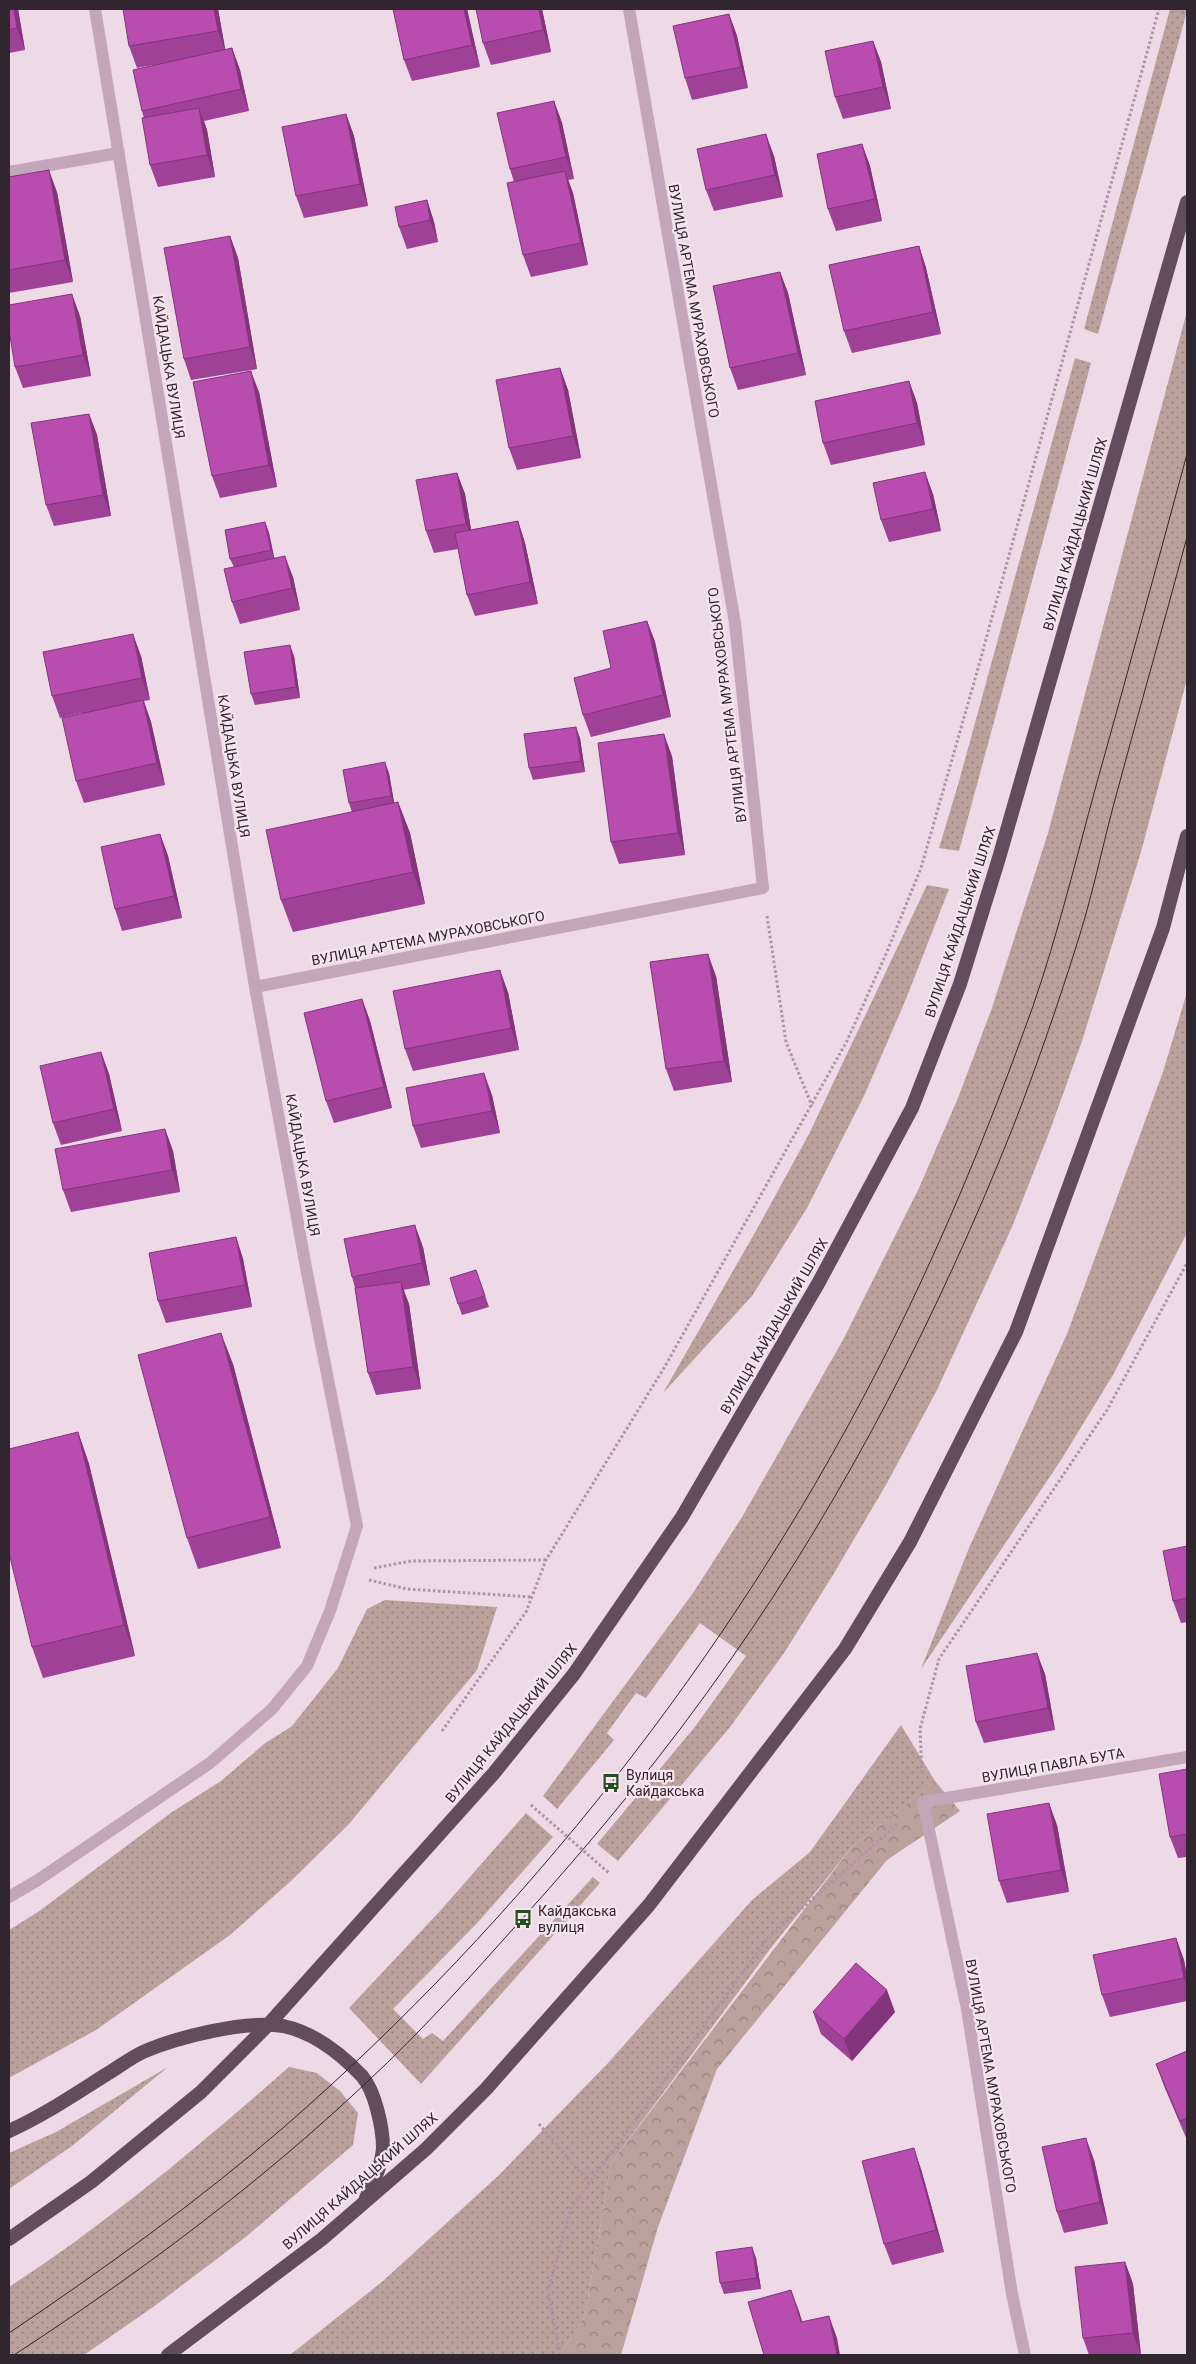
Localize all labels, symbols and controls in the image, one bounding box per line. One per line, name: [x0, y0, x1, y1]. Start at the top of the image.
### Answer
street label: ВУЛИЦЯ АРТЕМА МУРАХОВСЬКОГО: [666, 183, 722, 419]
street label: КАЙДАЦЬКА ВУЛИЦЯ: [150, 294, 188, 440]
street label: ВУЛИЦЯ КАЙДАЦЬКИЙ ШЛЯХ: [1040, 436, 1110, 632]
street label: ВУЛИЦЯ АРТЕМА МУРАХОВСЬКОГО: [705, 586, 749, 824]
street label: КАЙДАЦЬКА ВУЛИЦЯ: [215, 693, 253, 839]
street label: ВУЛИЦЯ КАЙДАЦЬКИЙ ШЛЯХ: [922, 824, 999, 1020]
street label: ВУЛИЦЯ АРТЕМА МУРАХОВСЬКОГО: [310, 908, 546, 968]
street label: КАЙДАЦЬКА ВУЛИЦЯ: [283, 1092, 323, 1238]
street label: ВУЛИЦЯ КАЙДАЦЬКИЙ ШЛЯХ: [717, 1235, 831, 1417]
street label: ВУЛИЦЯ КАЙДАЦЬКИЙ ШЛЯХ: [442, 1640, 580, 1806]
street label: ВУЛИЦЯ ПАВЛА БУТА: [980, 1745, 1126, 1785]
place label: Вулиця Кайдакська: [626, 1767, 704, 1799]
bus stop icon: Вулиця Кайдакська: [600, 1772, 622, 1794]
place label: Кайдакська вулиця: [538, 1903, 616, 1935]
bus stop icon: Кайдакська вулиця: [512, 1908, 534, 1930]
street label: ВУЛИЦЯ АРТЕМА МУРАХОВСЬКОГО: [963, 1958, 1019, 2194]
street label: ВУЛИЦЯ КАЙДАЦЬКИЙ ШЛЯХ: [279, 2109, 441, 2253]

